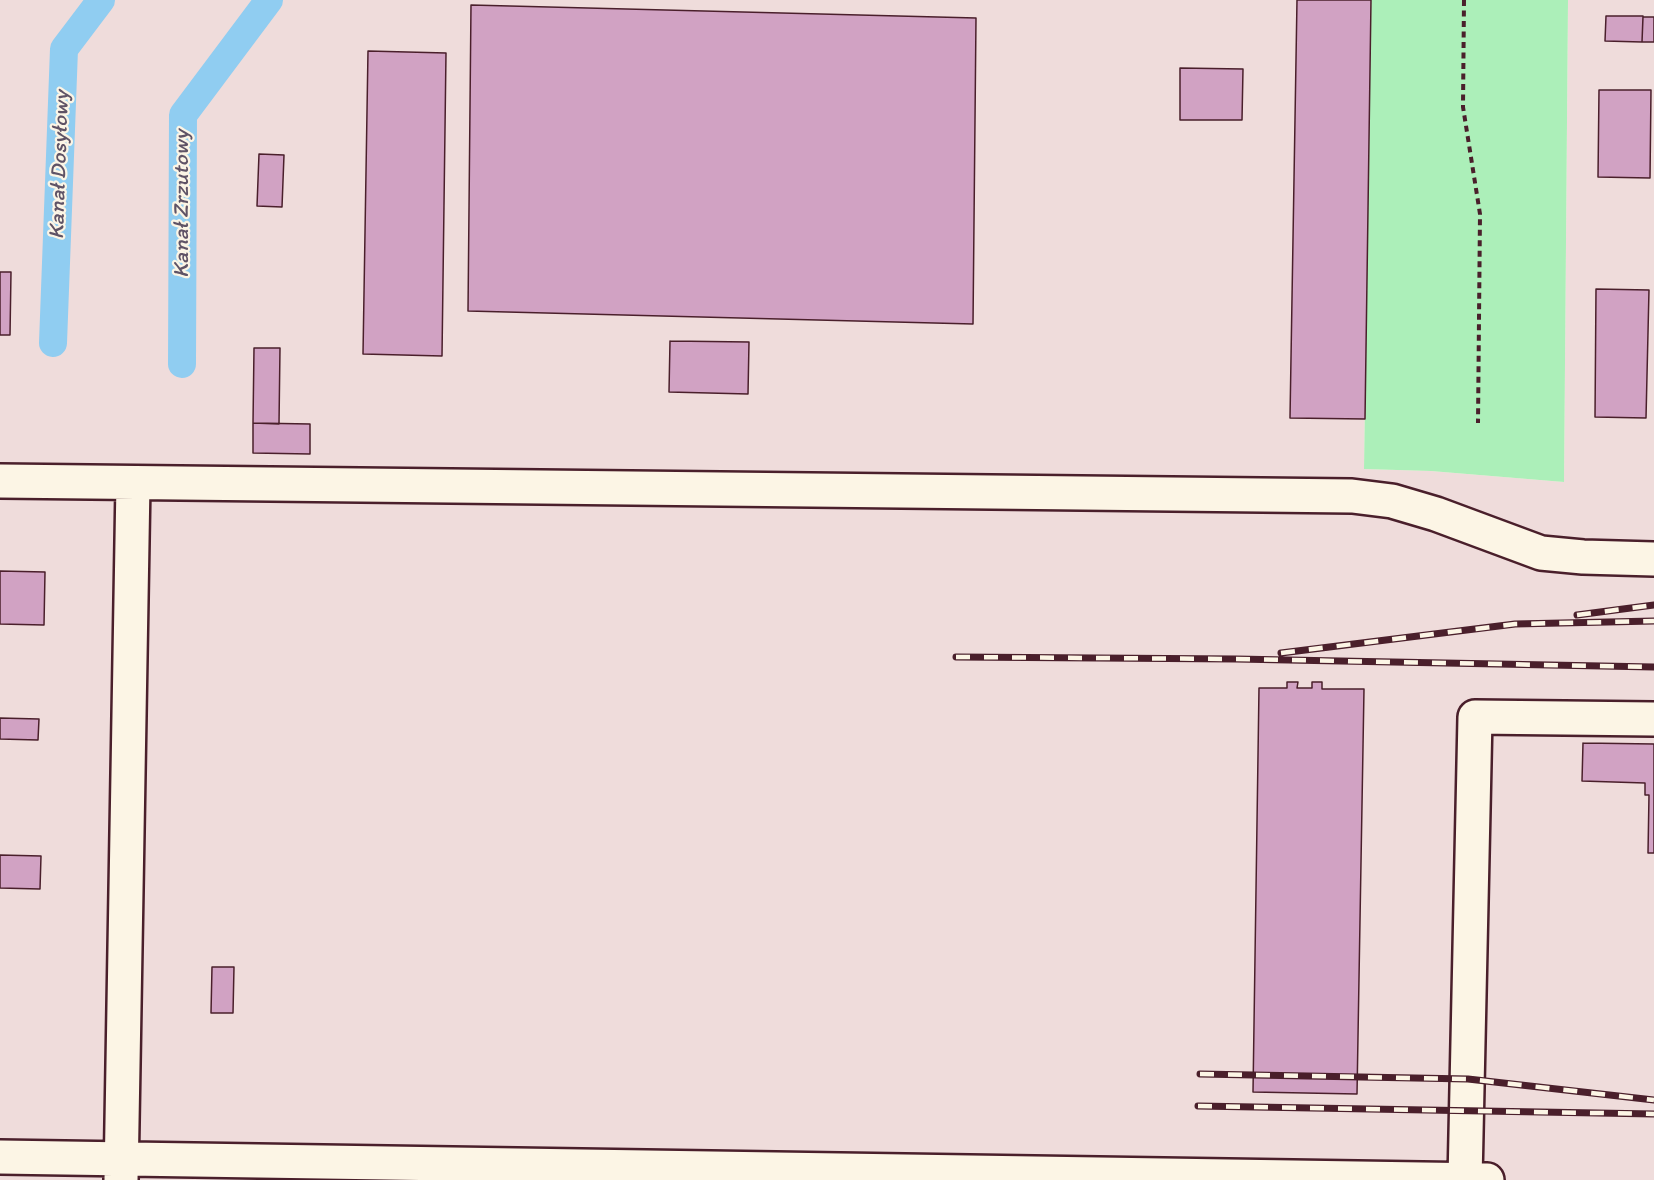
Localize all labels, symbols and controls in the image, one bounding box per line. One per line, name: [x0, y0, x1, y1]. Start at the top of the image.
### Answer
water label: Kanał Dosyłowy: [44, 90, 76, 240]
water label: Kanał Zrzutowy: [169, 130, 195, 278]

